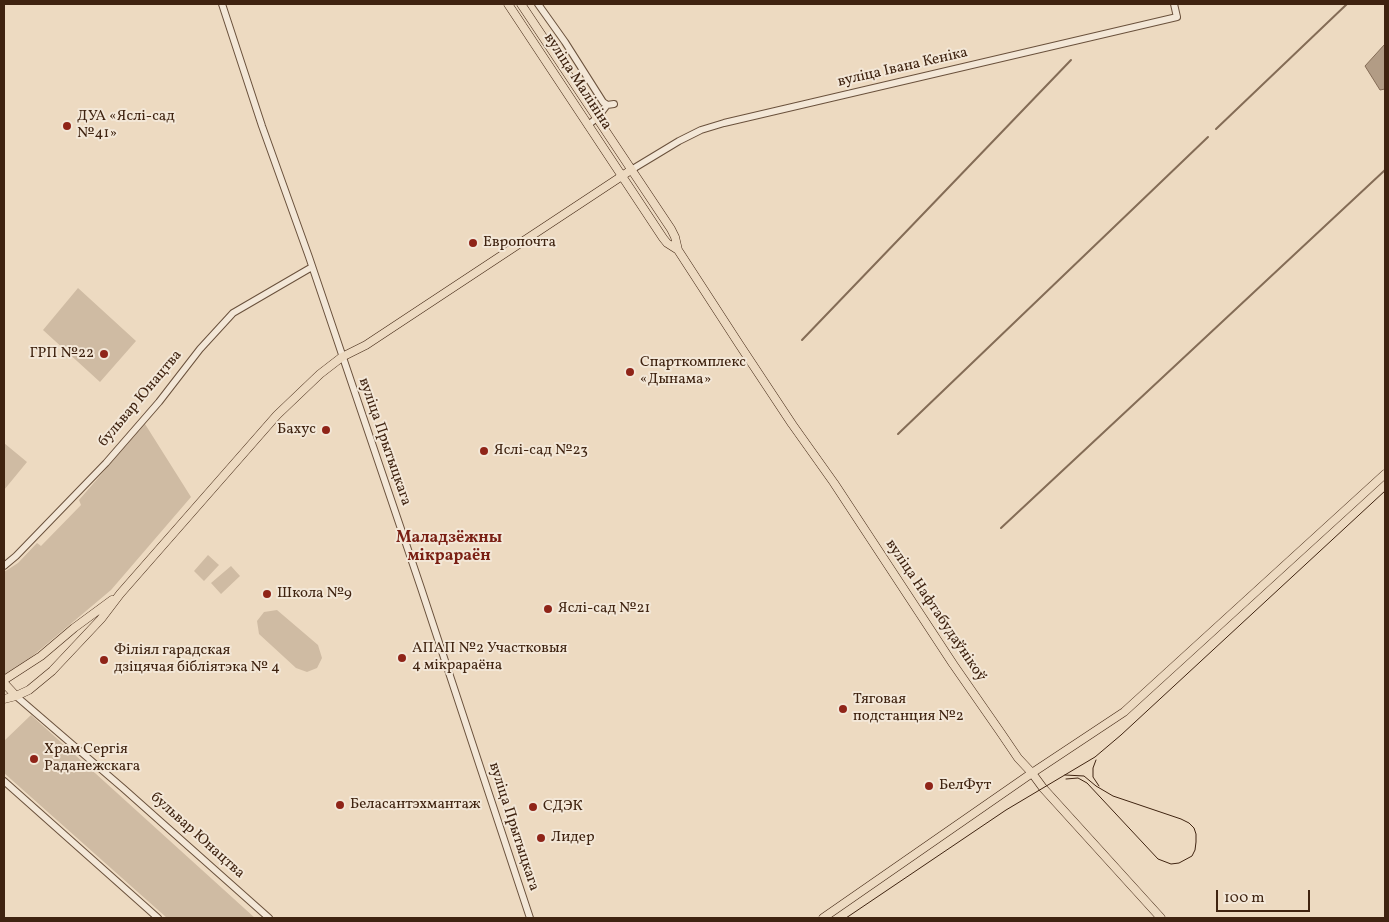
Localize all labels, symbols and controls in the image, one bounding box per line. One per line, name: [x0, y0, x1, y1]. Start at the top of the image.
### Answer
street label: вуліца Малініна: [539, 30, 615, 134]
street label: вуліца Івана Кеніка: [836, 44, 970, 92]
place label: ДУА «Яслі-сад №41»: [77, 108, 175, 143]
marker: ДУА «Яслі-сад №41»: [61, 120, 73, 132]
place label: Европочта: [483, 234, 556, 252]
marker: Европочта: [467, 237, 479, 249]
place label: ГРП №22: [30, 345, 94, 363]
street label: бульвар Юнацтва: [95, 347, 187, 451]
marker: ГРП №22: [98, 348, 110, 360]
place label: Спарткомплекс «Дынама»: [640, 354, 746, 389]
marker: Спарткомплекс «Дынама»: [624, 366, 636, 378]
street label: вуліца Прытыцкага: [354, 376, 414, 508]
place label: Бахус: [277, 421, 316, 439]
marker: Бахус: [320, 424, 332, 436]
place label: Яслі-сад №23: [494, 442, 588, 460]
marker: Яслі-сад №23: [478, 445, 490, 457]
district label: Маладзёжны мікрараён: [396, 529, 502, 567]
street label: вуліца Нафтабудаўнікоў: [881, 537, 989, 685]
place label: Школа №9: [277, 585, 352, 603]
marker: Школа №9: [261, 588, 273, 600]
place label: Яслі-сад №21: [558, 600, 650, 618]
marker: Яслі-сад №21: [542, 603, 554, 615]
place label: АПАП №2 Участковыя 4 мікрараёна: [412, 640, 567, 675]
place label: Філіял гарадская дзіцячая бібліятэка № 4: [114, 642, 280, 677]
marker: АПАП №2 Участковыя 4 мікрараёна: [396, 652, 408, 664]
marker: Філіял гарадская дзіцячая бібліятэка № 4: [98, 654, 110, 666]
place label: Тяговая подстанция №2: [853, 691, 964, 726]
marker: Тяговая подстанция №2: [837, 703, 849, 715]
place label: Храм Сергія Раданежскага: [44, 741, 140, 776]
marker: Храм Сергія Раданежскага: [28, 753, 40, 765]
street label: вуліца Прытыцкага: [484, 760, 542, 894]
place label: БелФут: [939, 777, 991, 795]
marker: БелФут: [923, 780, 935, 792]
street label: бульвар Юнацтва: [146, 789, 248, 883]
place label: Беласантэхмантаж: [350, 796, 481, 814]
place label: СДЭК: [543, 798, 583, 816]
marker: Беласантэхмантаж: [334, 799, 346, 811]
marker: СДЭК: [527, 801, 539, 813]
place label: Лидер: [551, 829, 594, 847]
marker: Лидер: [535, 832, 547, 844]
scale bar: [1219, 880, 1313, 912]
text: 100 m: [1224, 888, 1264, 909]

